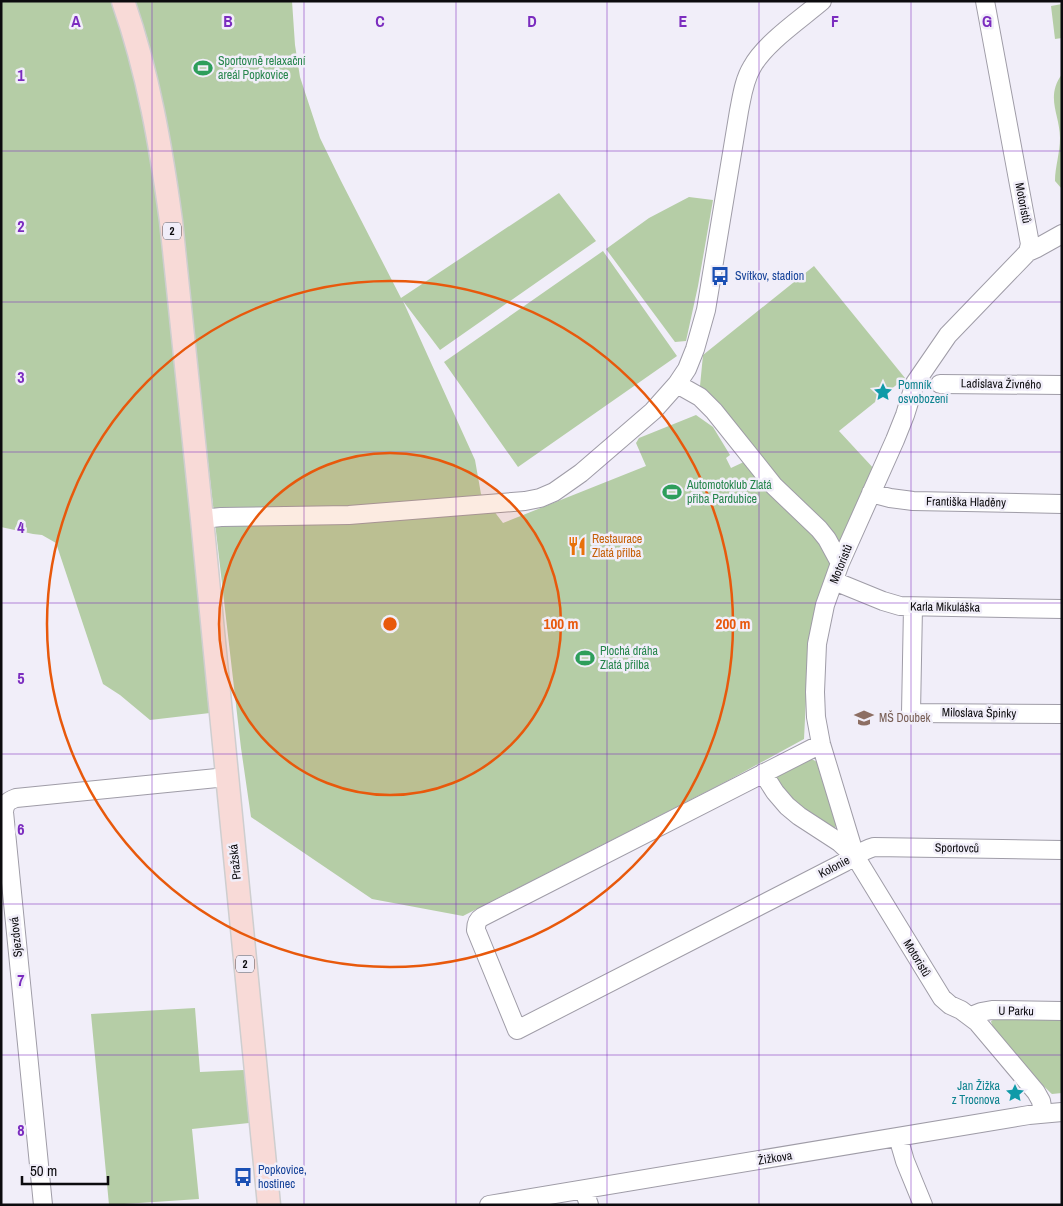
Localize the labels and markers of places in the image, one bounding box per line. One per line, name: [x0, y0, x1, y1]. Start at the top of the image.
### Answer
place label: Sportovně relaxační areál Popkovice: [218, 53, 306, 83]
sports icon: Sportovně relaxační areál Popkovice: [192, 57, 214, 79]
bus stop icon: Svítkov, stadion: [709, 265, 731, 287]
place label: Svítkov, stadion: [735, 268, 804, 284]
place label: Pomník osvobození: [898, 377, 949, 407]
place icon: Pomník osvobození: [872, 381, 894, 403]
place label: Automotoklub Zlatá přiba Pardubice: [686, 477, 772, 507]
sports icon: Automotoklub Zlatá přiba Pardubice: [661, 481, 683, 503]
place label: Restaurace Zlatá přilba: [592, 531, 642, 561]
restaurant icon: Restaurace Zlatá přilba: [566, 535, 588, 557]
centre of rings: [381, 615, 399, 633]
place label: Plochá dráha Zlatá přilba: [600, 643, 659, 673]
sports icon: Plochá dráha Zlatá přilba: [574, 647, 596, 669]
school or university icon: MŠ Doubek: [853, 707, 875, 729]
place label: MŠ Doubek: [879, 710, 930, 726]
place label: Jan Žižka z Trocnova: [952, 1078, 1001, 1108]
place icon: Jan Žižka z Trocnova: [1004, 1082, 1026, 1104]
place label: Popkovice, hostinec: [258, 1162, 307, 1192]
bus stop icon: Popkovice, hostinec: [232, 1166, 254, 1188]

